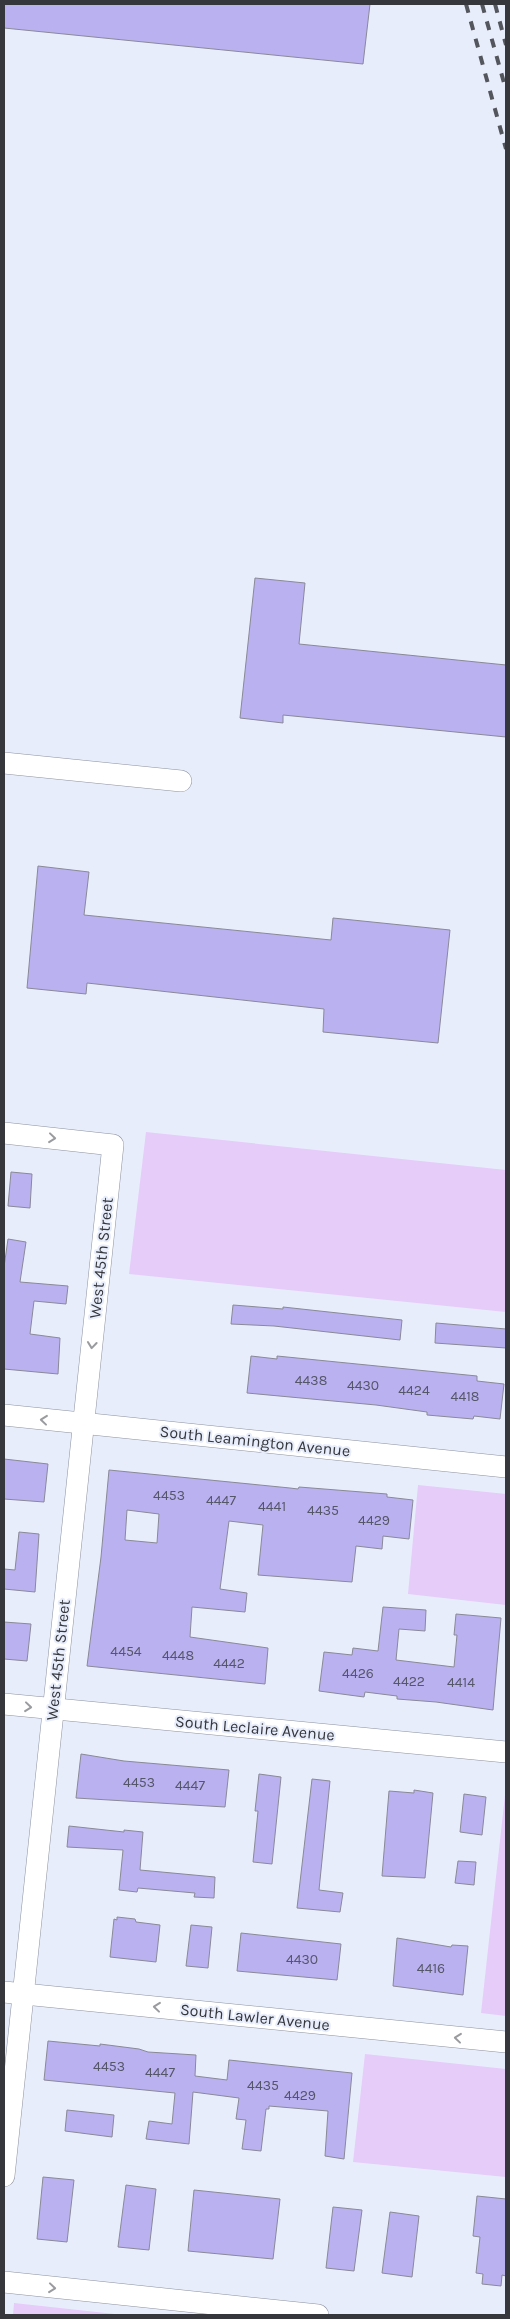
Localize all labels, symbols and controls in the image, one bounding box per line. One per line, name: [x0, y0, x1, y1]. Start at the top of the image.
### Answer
one-way arrow: [49, 1132, 57, 1143]
street label: West 45th Street: [85, 1197, 117, 1319]
one-way arrow: [87, 1341, 98, 1349]
house number: 4438: [295, 1372, 327, 1389]
house number: 4430: [347, 1377, 379, 1394]
house number: 4424: [398, 1382, 430, 1399]
house number: 4418: [451, 1388, 479, 1405]
one-way arrow: [39, 1415, 47, 1426]
street label: South Leamington Avenue: [159, 1422, 351, 1460]
house number: 4453: [153, 1487, 185, 1504]
house number: 4447: [206, 1492, 236, 1509]
house number: 4441: [258, 1498, 286, 1515]
house number: 4435: [307, 1502, 339, 1519]
house number: 4429: [358, 1512, 390, 1529]
street label: West 45th Street: [42, 1599, 74, 1721]
house number: 4454: [110, 1643, 142, 1660]
house number: 4448: [162, 1647, 194, 1664]
house number: 4442: [213, 1655, 245, 1672]
house number: 4426: [342, 1665, 374, 1682]
house number: 4422: [393, 1673, 425, 1690]
house number: 4414: [447, 1674, 475, 1691]
one-way arrow: [25, 1701, 33, 1712]
street label: South Leclaire Avenue: [174, 1712, 336, 1744]
house number: 4453: [123, 1774, 155, 1791]
house number: 4447: [175, 1777, 205, 1794]
house number: 4430: [286, 1951, 318, 1968]
house number: 4416: [417, 1960, 445, 1977]
street label: South Lawler Avenue: [179, 2000, 331, 2034]
one-way arrow: [153, 2002, 161, 2013]
one-way arrow: [453, 2032, 461, 2043]
house number: 4453: [93, 2058, 125, 2075]
house number: 4447: [145, 2064, 175, 2081]
house number: 4435: [247, 2077, 279, 2094]
house number: 4429: [284, 2087, 316, 2104]
one-way arrow: [49, 2282, 57, 2293]

